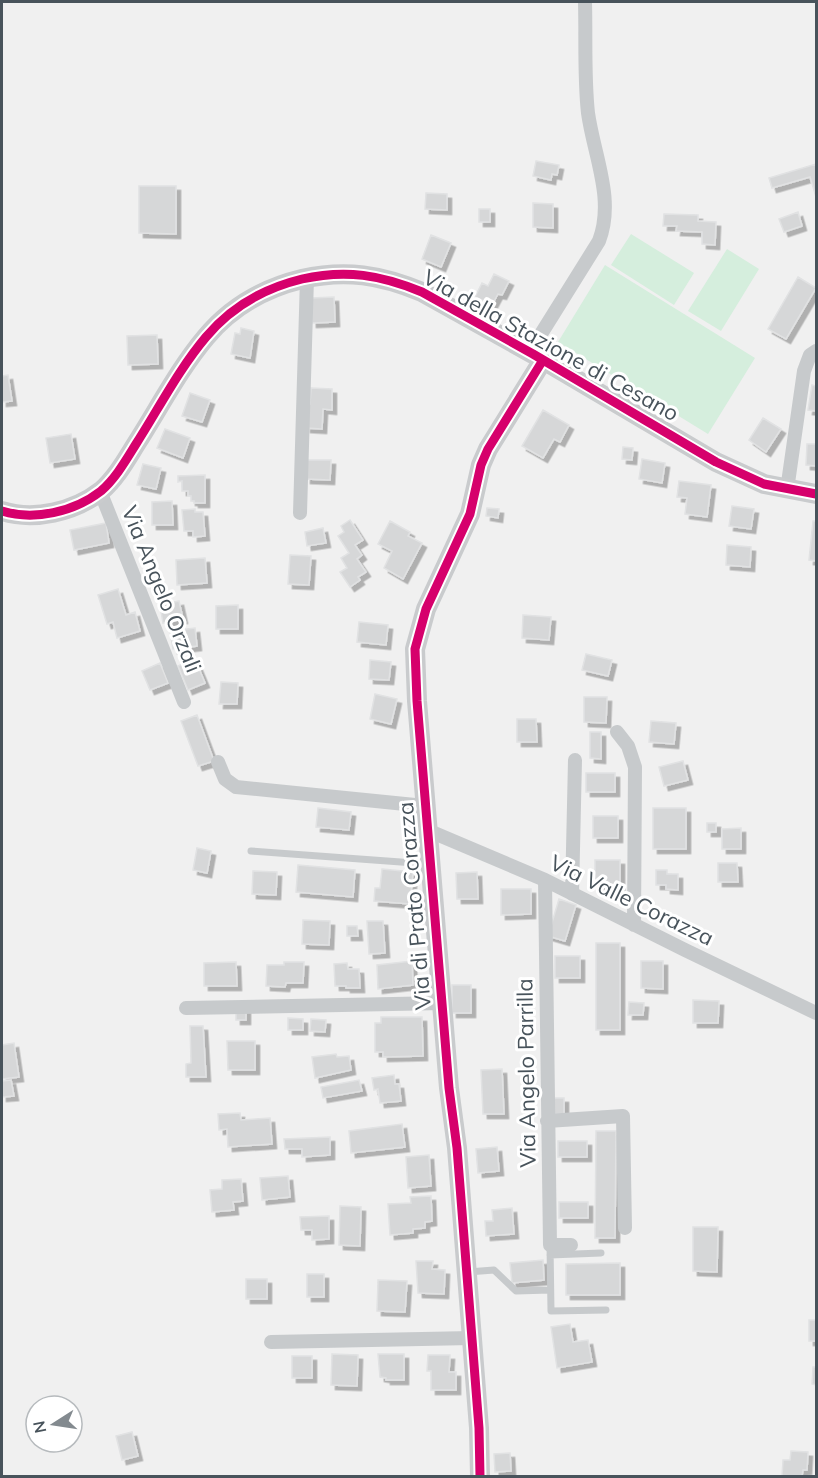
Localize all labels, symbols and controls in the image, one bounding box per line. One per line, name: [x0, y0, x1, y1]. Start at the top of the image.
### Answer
street label: Via della Stazione di Cesano: [418, 263, 684, 427]
street label: Via Angelo Orzali: [116, 502, 208, 676]
street label: Via di Prato Corazza: [391, 801, 437, 1011]
street label: Via Valle Corazza: [545, 848, 719, 952]
street label: Via Angelo Parrilla: [510, 978, 542, 1168]
north arrow: [24, 1394, 84, 1454]
text: N: [28, 1419, 50, 1435]

